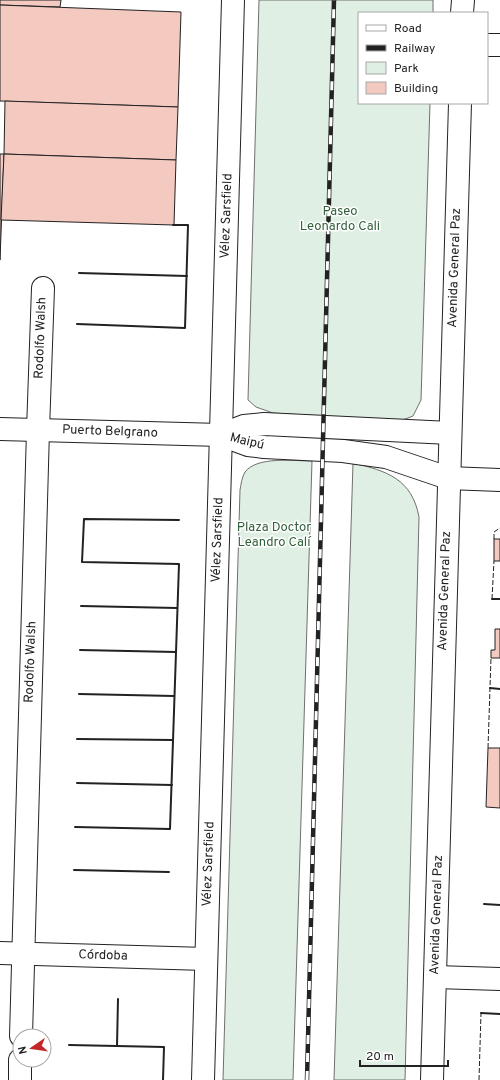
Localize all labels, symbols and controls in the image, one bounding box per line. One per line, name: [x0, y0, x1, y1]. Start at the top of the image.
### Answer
legend: [358, 12, 488, 104]
text: Road: [394, 21, 422, 37]
text: Railway: [394, 41, 435, 57]
text: Park: [394, 61, 419, 77]
text: Building: [394, 81, 438, 97]
street label: Vélez Sarsfield: [218, 173, 236, 259]
park label: Paseo Leonardo Cali: [300, 204, 380, 235]
street label: Avenida General Paz: [445, 208, 465, 328]
street label: Rodolfo Walsh: [32, 297, 50, 379]
street label: Puerto Belgrano: [62, 422, 158, 442]
street label: Maipú: [228, 430, 266, 454]
street label: Vélez Sarsfield: [209, 497, 227, 583]
park label: Plaza Doctor Leandro Calí: [237, 520, 312, 551]
street label: Avenida General Paz: [435, 531, 455, 651]
street label: Rodolfo Walsh: [22, 621, 40, 703]
street label: Vélez Sarsfield: [200, 821, 218, 907]
street label: Avenida General Paz: [427, 855, 447, 975]
street label: Córdoba: [78, 947, 128, 965]
north arrow: [12, 1028, 52, 1068]
scale bar: [360, 1042, 448, 1068]
text: N: [16, 1045, 31, 1055]
text: 20 m: [366, 1049, 394, 1065]

